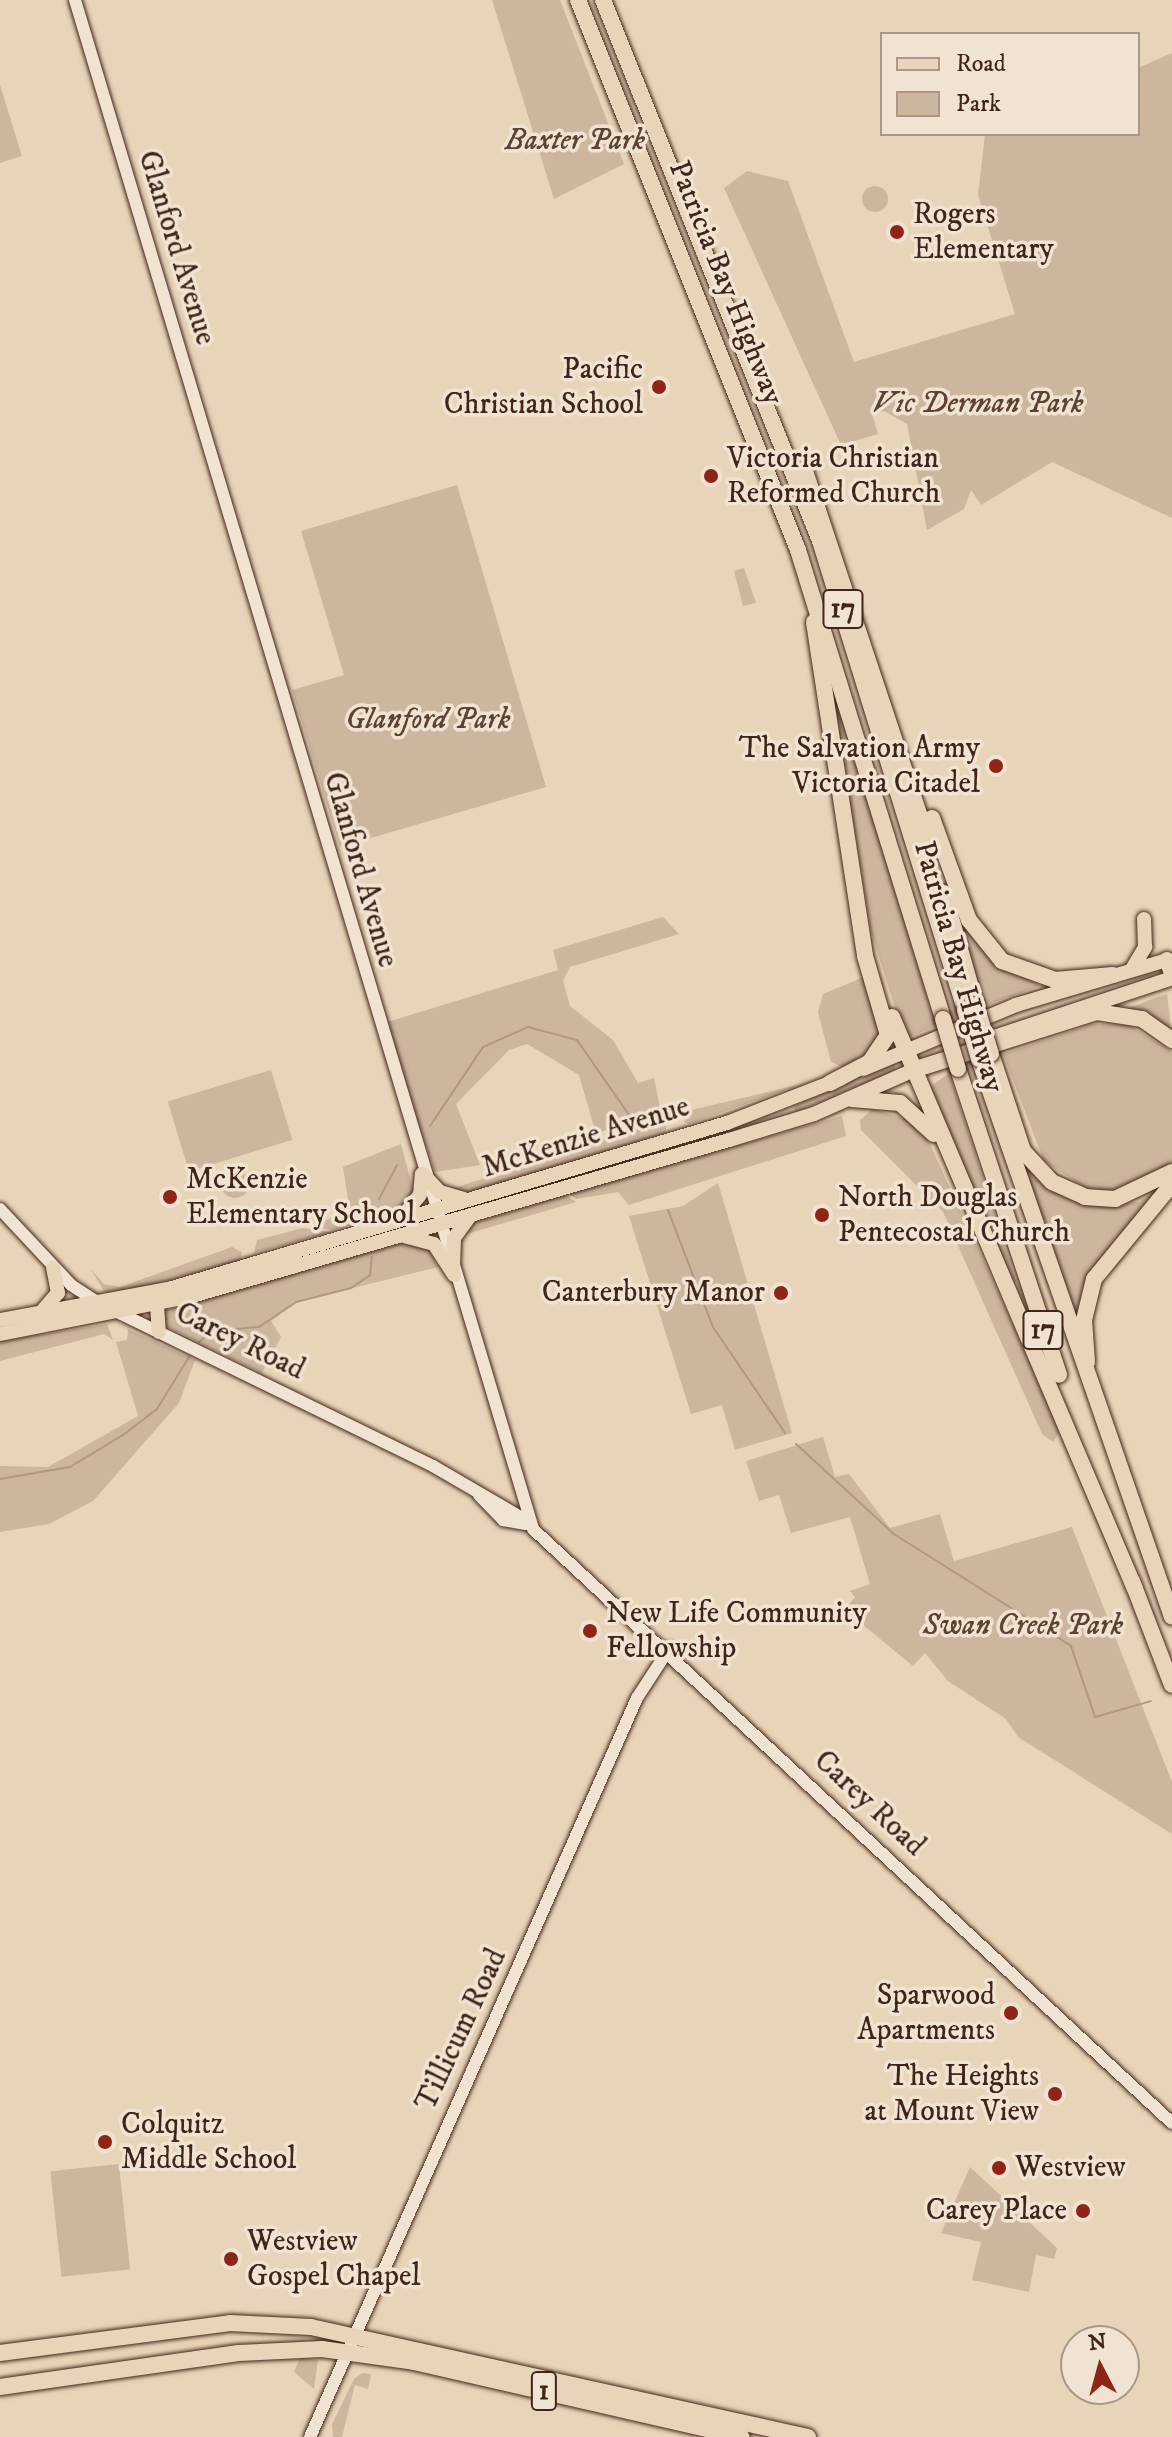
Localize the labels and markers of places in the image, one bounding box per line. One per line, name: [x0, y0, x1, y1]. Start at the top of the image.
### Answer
place label: Rogers Elementary: [913, 197, 1054, 268]
marker: Rogers Elementary: [888, 223, 906, 241]
place label: Pacific Christian School: [444, 352, 643, 422]
marker: Pacific Christian School: [650, 378, 668, 396]
place label: Victoria Christian Reformed Church: [727, 441, 940, 512]
marker: Victoria Christian Reformed Church: [702, 467, 720, 485]
place label: The Salvation Army Victoria Citadel: [739, 731, 980, 802]
marker: The Salvation Army Victoria Citadel: [987, 757, 1005, 775]
place label: McKenzie Elementary School: [186, 1162, 415, 1232]
place label: North Douglas Pentecostal Church: [838, 1180, 1070, 1250]
marker: McKenzie Elementary School: [161, 1188, 179, 1206]
marker: North Douglas Pentecostal Church: [813, 1206, 831, 1224]
place label: Canterbury Manor: [542, 1275, 765, 1311]
marker: Canterbury Manor: [772, 1284, 790, 1302]
place label: New Life Community Fellowship: [606, 1596, 867, 1666]
marker: New Life Community Fellowship: [581, 1622, 599, 1640]
place label: Sparwood Apartments: [857, 1978, 995, 2048]
marker: Sparwood Apartments: [1002, 2004, 1020, 2022]
place label: The Heights at Mount View: [865, 2059, 1039, 2130]
marker: The Heights at Mount View: [1046, 2085, 1064, 2103]
place label: Colquitz Middle School: [121, 2107, 296, 2178]
marker: Colquitz Middle School: [96, 2133, 114, 2151]
place label: Westview: [1015, 2150, 1126, 2186]
marker: Westview: [990, 2159, 1008, 2177]
place label: Carey Place: [926, 2193, 1067, 2229]
marker: Carey Place: [1074, 2202, 1092, 2220]
place label: Westview Gospel Chapel: [247, 2224, 420, 2294]
marker: Westview Gospel Chapel: [222, 2250, 240, 2268]

